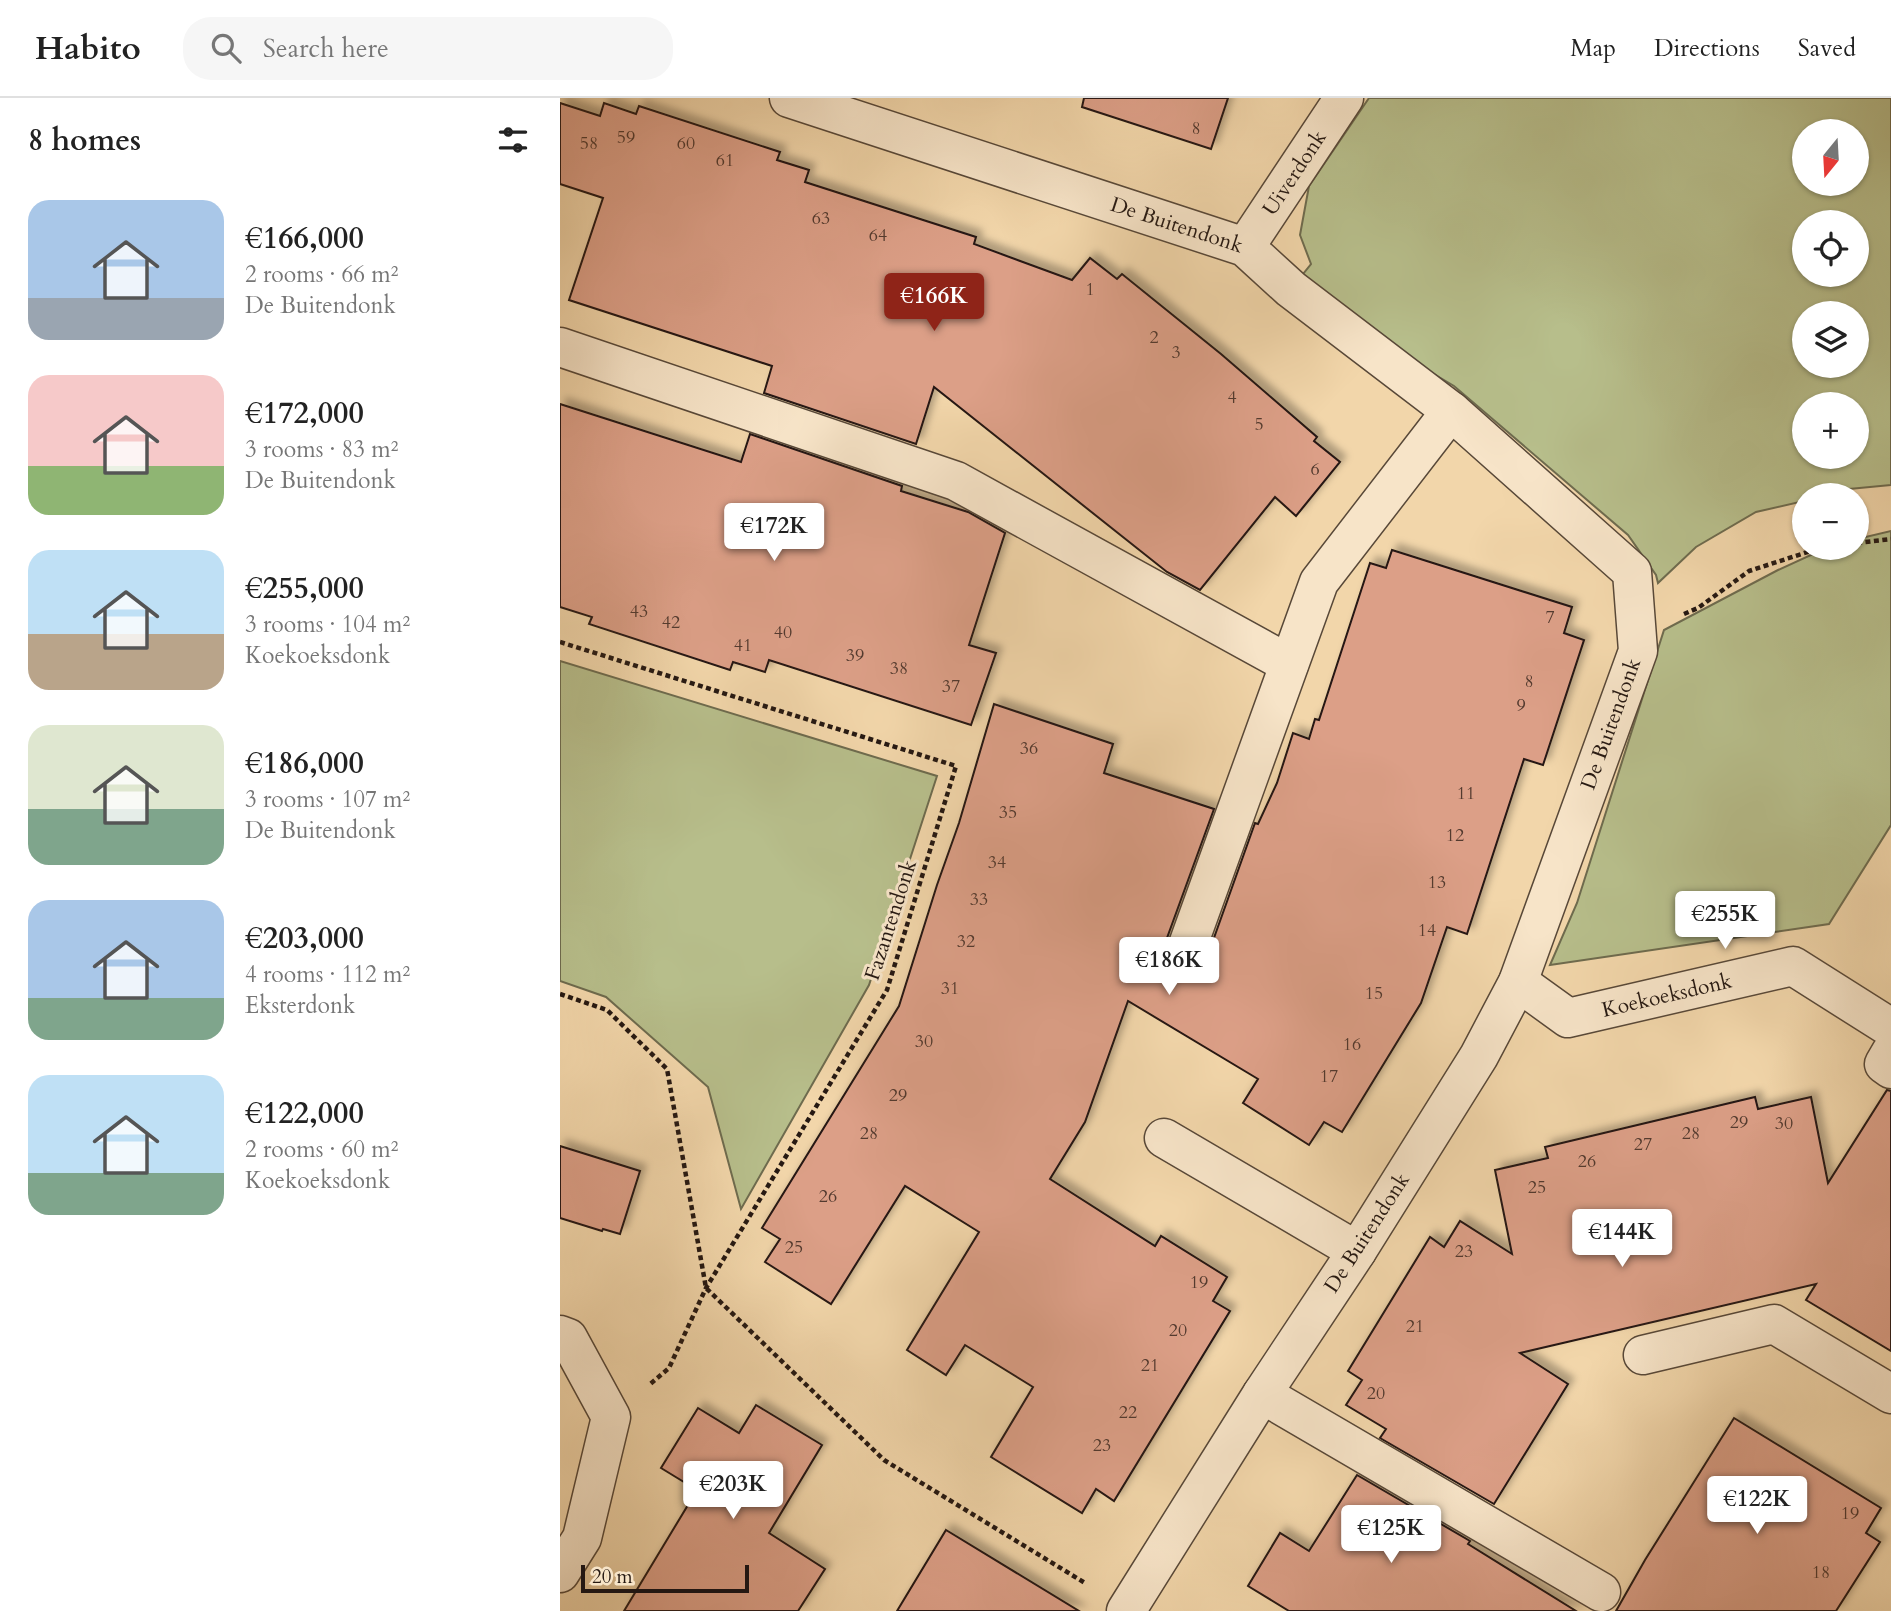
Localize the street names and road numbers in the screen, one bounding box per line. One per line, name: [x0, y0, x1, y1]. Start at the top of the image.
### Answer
street label: Uiverdonk: [1255, 124, 1333, 221]
street label: De Buitendonk: [1107, 190, 1248, 260]
street label: De Buitendonk: [1574, 654, 1648, 794]
street label: Fazantendonk: [858, 855, 924, 984]
street label: Koekoeksdonk: [1599, 966, 1735, 1024]
street label: De Buitendonk: [1317, 1167, 1417, 1299]

